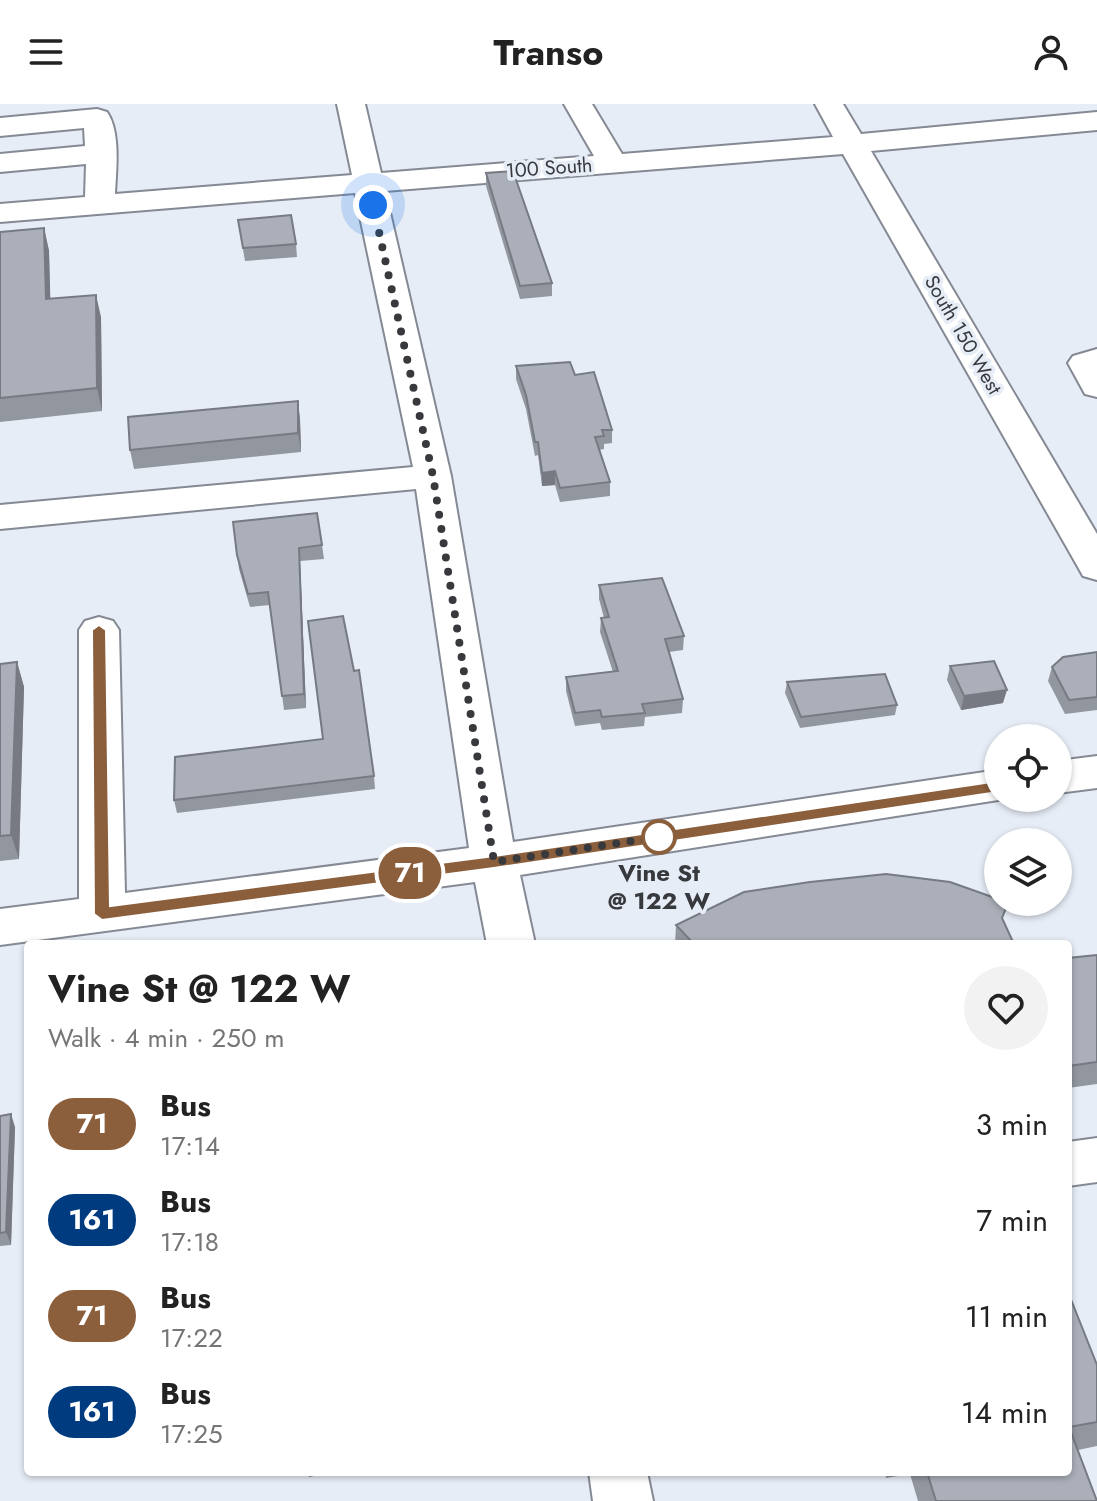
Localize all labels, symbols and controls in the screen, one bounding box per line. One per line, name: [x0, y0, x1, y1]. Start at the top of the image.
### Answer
text: Transo: [494, 26, 603, 78]
icon: menu: [24, 30, 68, 74]
icon: person: [1029, 30, 1073, 74]
street label: 100 South: [505, 151, 593, 185]
your location: [353, 185, 393, 225]
street label: South 150 West: [917, 270, 1009, 400]
map controls: [984, 724, 1072, 916]
button: locate: [984, 724, 1072, 812]
marker: Vine St @ 122 W: [642, 820, 676, 854]
button: layers: [984, 828, 1072, 916]
line badge: 71: [374, 847, 446, 899]
text: 71: [394, 852, 426, 893]
place label: Vine St @ 122 W: [608, 855, 711, 918]
text: Vine St @ 122 W: [48, 961, 350, 1016]
button: heart: [964, 966, 1048, 1050]
text: Walk · 4 min · 250 m: [48, 1019, 285, 1057]
text: Bus: [160, 1084, 211, 1127]
text: 71: [76, 1103, 108, 1144]
text: 3 min: [976, 1103, 1048, 1146]
text: 17:14: [160, 1127, 220, 1165]
text: Bus: [160, 1180, 211, 1223]
text: 161: [68, 1199, 116, 1240]
text: 7 min: [976, 1199, 1048, 1242]
text: 17:18: [160, 1223, 219, 1261]
text: Bus: [160, 1276, 211, 1319]
text: 71: [76, 1295, 108, 1336]
text: 11 min: [965, 1295, 1048, 1338]
text: 17:22: [160, 1319, 223, 1357]
text: Bus: [160, 1372, 211, 1415]
text: 161: [68, 1391, 116, 1432]
text: 14 min: [961, 1391, 1048, 1434]
text: 17:25: [160, 1415, 223, 1453]

